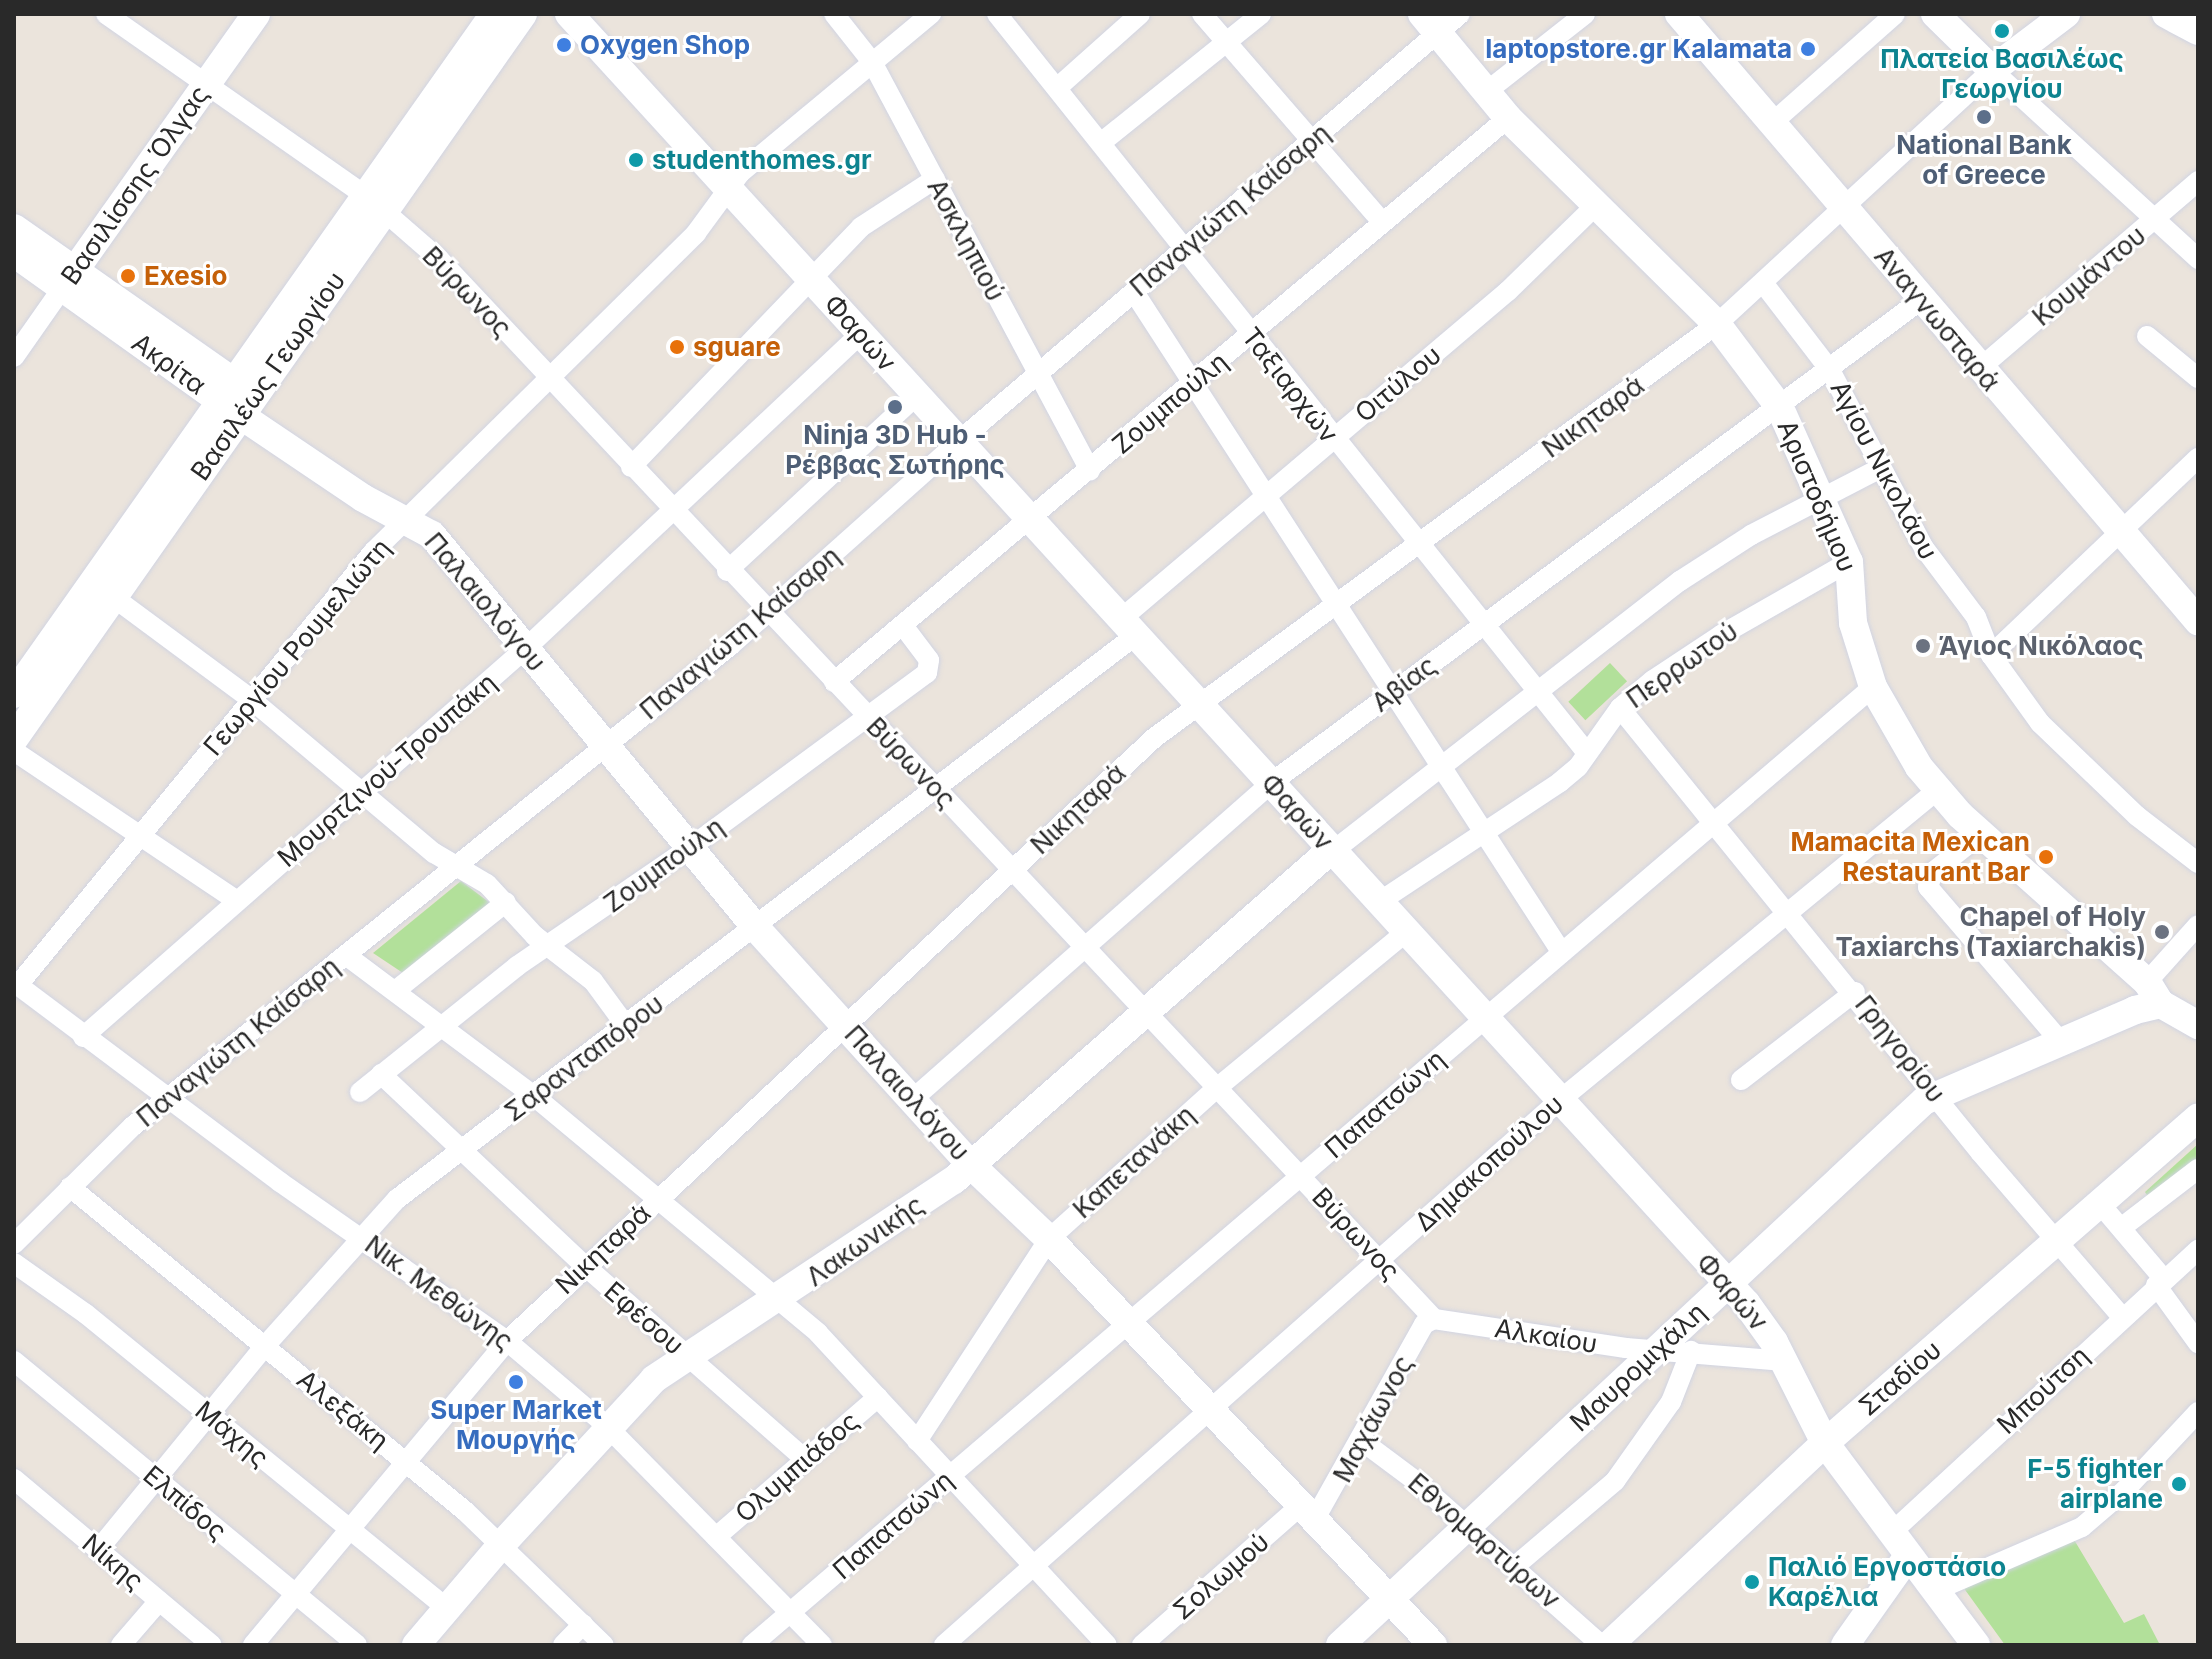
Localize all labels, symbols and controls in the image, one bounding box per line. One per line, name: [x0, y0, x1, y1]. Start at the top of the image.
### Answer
marker: Πλατεία Βασιλέως Γεωργίου: [1993, 22, 2011, 40]
place label: Oxygen Shop: [580, 29, 750, 61]
place label: laptopstore.gr Kalamata: [1485, 33, 1792, 65]
marker: Oxygen Shop: [555, 36, 573, 54]
marker: laptopstore.gr Kalamata: [1799, 40, 1817, 58]
place label: Πλατεία Βασιλέως Γεωργίου: [1880, 43, 2124, 104]
street label: Βασιλίσσης Όλγας: [55, 80, 215, 290]
marker: National Bank of Greece: [1975, 108, 1993, 126]
street label: Παναγιώτη Καίσαρη: [1124, 117, 1336, 303]
place label: National Bank of Greece: [1896, 129, 2072, 190]
place label: studenthomes.gr: [652, 144, 872, 176]
marker: studenthomes.gr: [627, 151, 645, 169]
street label: Ασκληπιού: [921, 174, 1011, 306]
street label: Κουμάντου: [2026, 220, 2152, 332]
street label: Βύρωνος: [416, 240, 518, 344]
street label: Αναγνωσταρά: [1868, 241, 2006, 397]
place label: Exesio: [144, 260, 227, 292]
street label: Βασιλέως Γεωργίου: [184, 266, 352, 486]
marker: Exesio: [119, 267, 137, 285]
street label: Φαρών: [818, 288, 902, 378]
street label: Ταξιαρχών: [1235, 321, 1345, 449]
street label: Ακρίτα: [126, 327, 212, 401]
place label: sguare: [693, 331, 781, 363]
marker: sguare: [668, 338, 686, 356]
street label: Οιτύλου: [1349, 339, 1447, 429]
street label: Ζουμπούλη: [1106, 346, 1234, 460]
street label: Νικηταρά: [1536, 370, 1650, 464]
street label: Αγίου Νικολάου: [1824, 375, 1944, 565]
marker: Ninja 3D Hub - Ρέββας Σωτήρης: [886, 398, 904, 416]
street label: Αριστοδήμου: [1771, 415, 1863, 577]
place label: Ninja 3D Hub - Ρέββας Σωτήρης: [785, 419, 1005, 480]
street label: Παλαιολόγου: [418, 526, 552, 678]
street label: Γεωργίου Ρουμελιώτη: [197, 532, 397, 762]
street label: Παναγιώτη Καίσαρη: [634, 540, 846, 726]
street label: Περρωτού: [1620, 615, 1744, 715]
place label: Άγιος Νικόλαος: [1939, 630, 2144, 662]
marker: Άγιος Νικόλαος: [1914, 637, 1932, 655]
street label: Αβίας: [1366, 650, 1442, 718]
street label: Μουρτζινού-Τρουπάκη: [271, 666, 503, 874]
street label: Βύρωνος: [860, 711, 962, 815]
street label: Νικηταρά: [1024, 757, 1132, 861]
street label: Φαρών: [1255, 767, 1339, 857]
street label: Ζουμπούλη: [598, 811, 730, 919]
place label: Mamacita Mexican Restaurant Bar: [1790, 826, 2030, 888]
marker: Mamacita Mexican Restaurant Bar: [2037, 848, 2055, 866]
place label: Chapel of Holy Taxiarchs (Taxiarchakis): [1835, 901, 2146, 962]
marker: Chapel of Holy Taxiarchs (Taxiarchakis): [2153, 923, 2171, 941]
street label: Παναγιώτη Καίσαρη: [130, 951, 346, 1133]
street label: Σαρανταπόρου: [498, 988, 670, 1128]
street label: Γρηγορίου: [1849, 989, 1951, 1109]
street label: Παλαιολόγου: [838, 1019, 976, 1167]
street label: Παπατσώνη: [1319, 1043, 1451, 1165]
street label: Δημακοπούλου: [1409, 1088, 1569, 1238]
street label: Καπετανάκη: [1067, 1099, 1201, 1225]
street label: Βύρωνος: [1306, 1182, 1406, 1286]
street label: Λακωνικής: [800, 1189, 930, 1293]
street label: Νικηταρά: [549, 1197, 657, 1301]
street label: Νικ. Μεθώνης: [359, 1229, 519, 1357]
street label: Φαρών: [1690, 1247, 1774, 1337]
street label: Εφέσου: [598, 1275, 690, 1361]
street label: Μαυρομιχάλη: [1564, 1296, 1712, 1438]
street label: Αλκαίου: [1492, 1312, 1600, 1360]
street label: Σταδίου: [1853, 1334, 1947, 1422]
street label: Μπούτση: [1991, 1340, 2095, 1440]
street label: Μαχάωνος: [1327, 1350, 1419, 1488]
street label: Αλεξάκη: [291, 1364, 395, 1456]
marker: Super Market Μουργής: [507, 1373, 525, 1391]
place label: Super Market Μουργής: [430, 1394, 602, 1456]
street label: Μάχης: [189, 1395, 275, 1473]
street label: Ολυμπιάδος: [729, 1405, 865, 1529]
place label: F-5 fighter airplane: [2027, 1453, 2163, 1514]
street label: Ελπίδος: [137, 1459, 233, 1547]
street label: Παπατσώνη: [827, 1464, 959, 1586]
street label: Εθνομαρτύρων: [1402, 1467, 1566, 1615]
marker: F-5 fighter airplane: [2170, 1475, 2188, 1493]
street label: Σολωμού: [1167, 1526, 1275, 1626]
street label: Νίκης: [76, 1527, 150, 1597]
place label: Παλιό Εργοστάσιο Καρέλια: [1768, 1551, 2006, 1612]
marker: Παλιό Εργοστάσιο Καρέλια: [1743, 1573, 1761, 1591]

